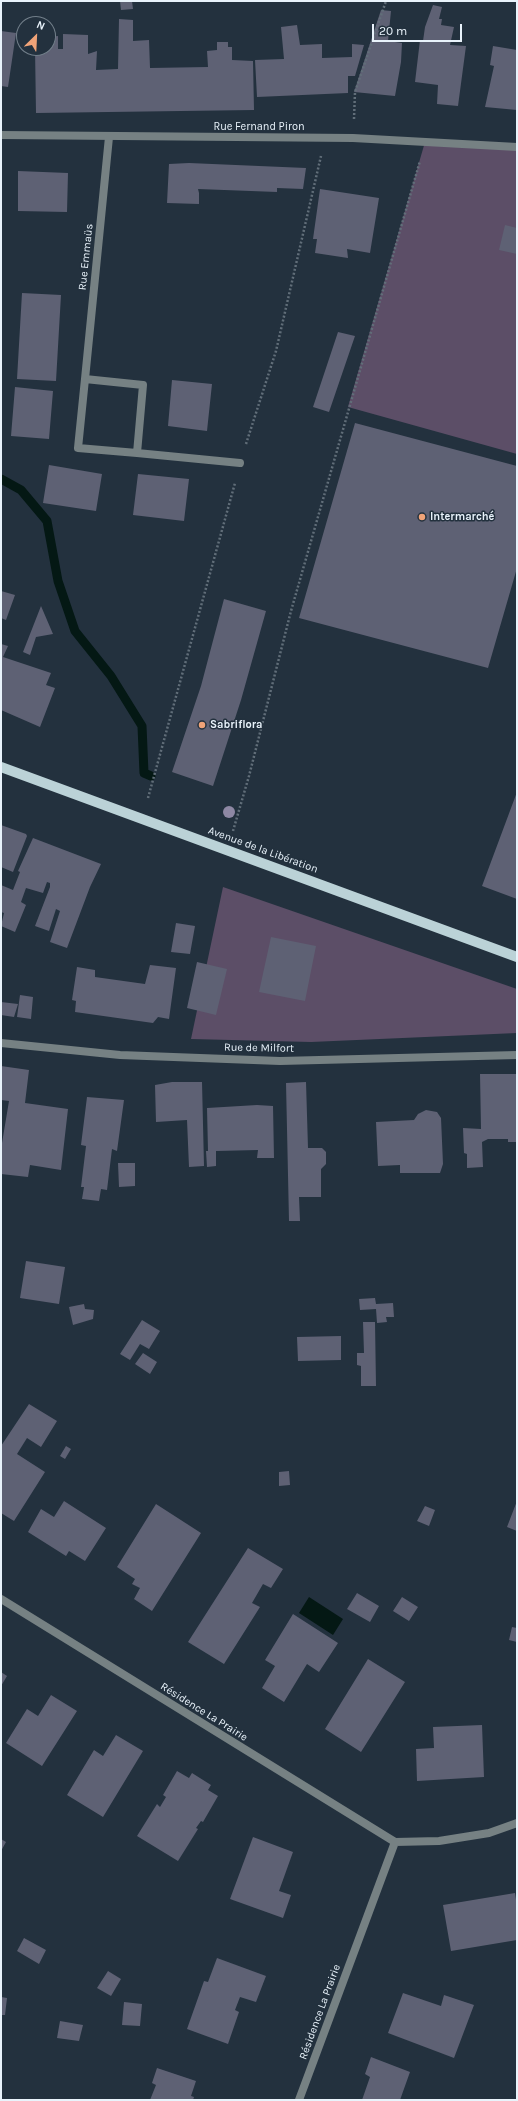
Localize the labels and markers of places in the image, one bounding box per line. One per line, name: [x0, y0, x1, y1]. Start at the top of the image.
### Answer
place label: Intermarché: [430, 510, 494, 524]
marker: Intermarché: [417, 512, 427, 522]
place label: Sabriflora: [210, 718, 262, 732]
marker: Sabriflora: [197, 720, 207, 730]

